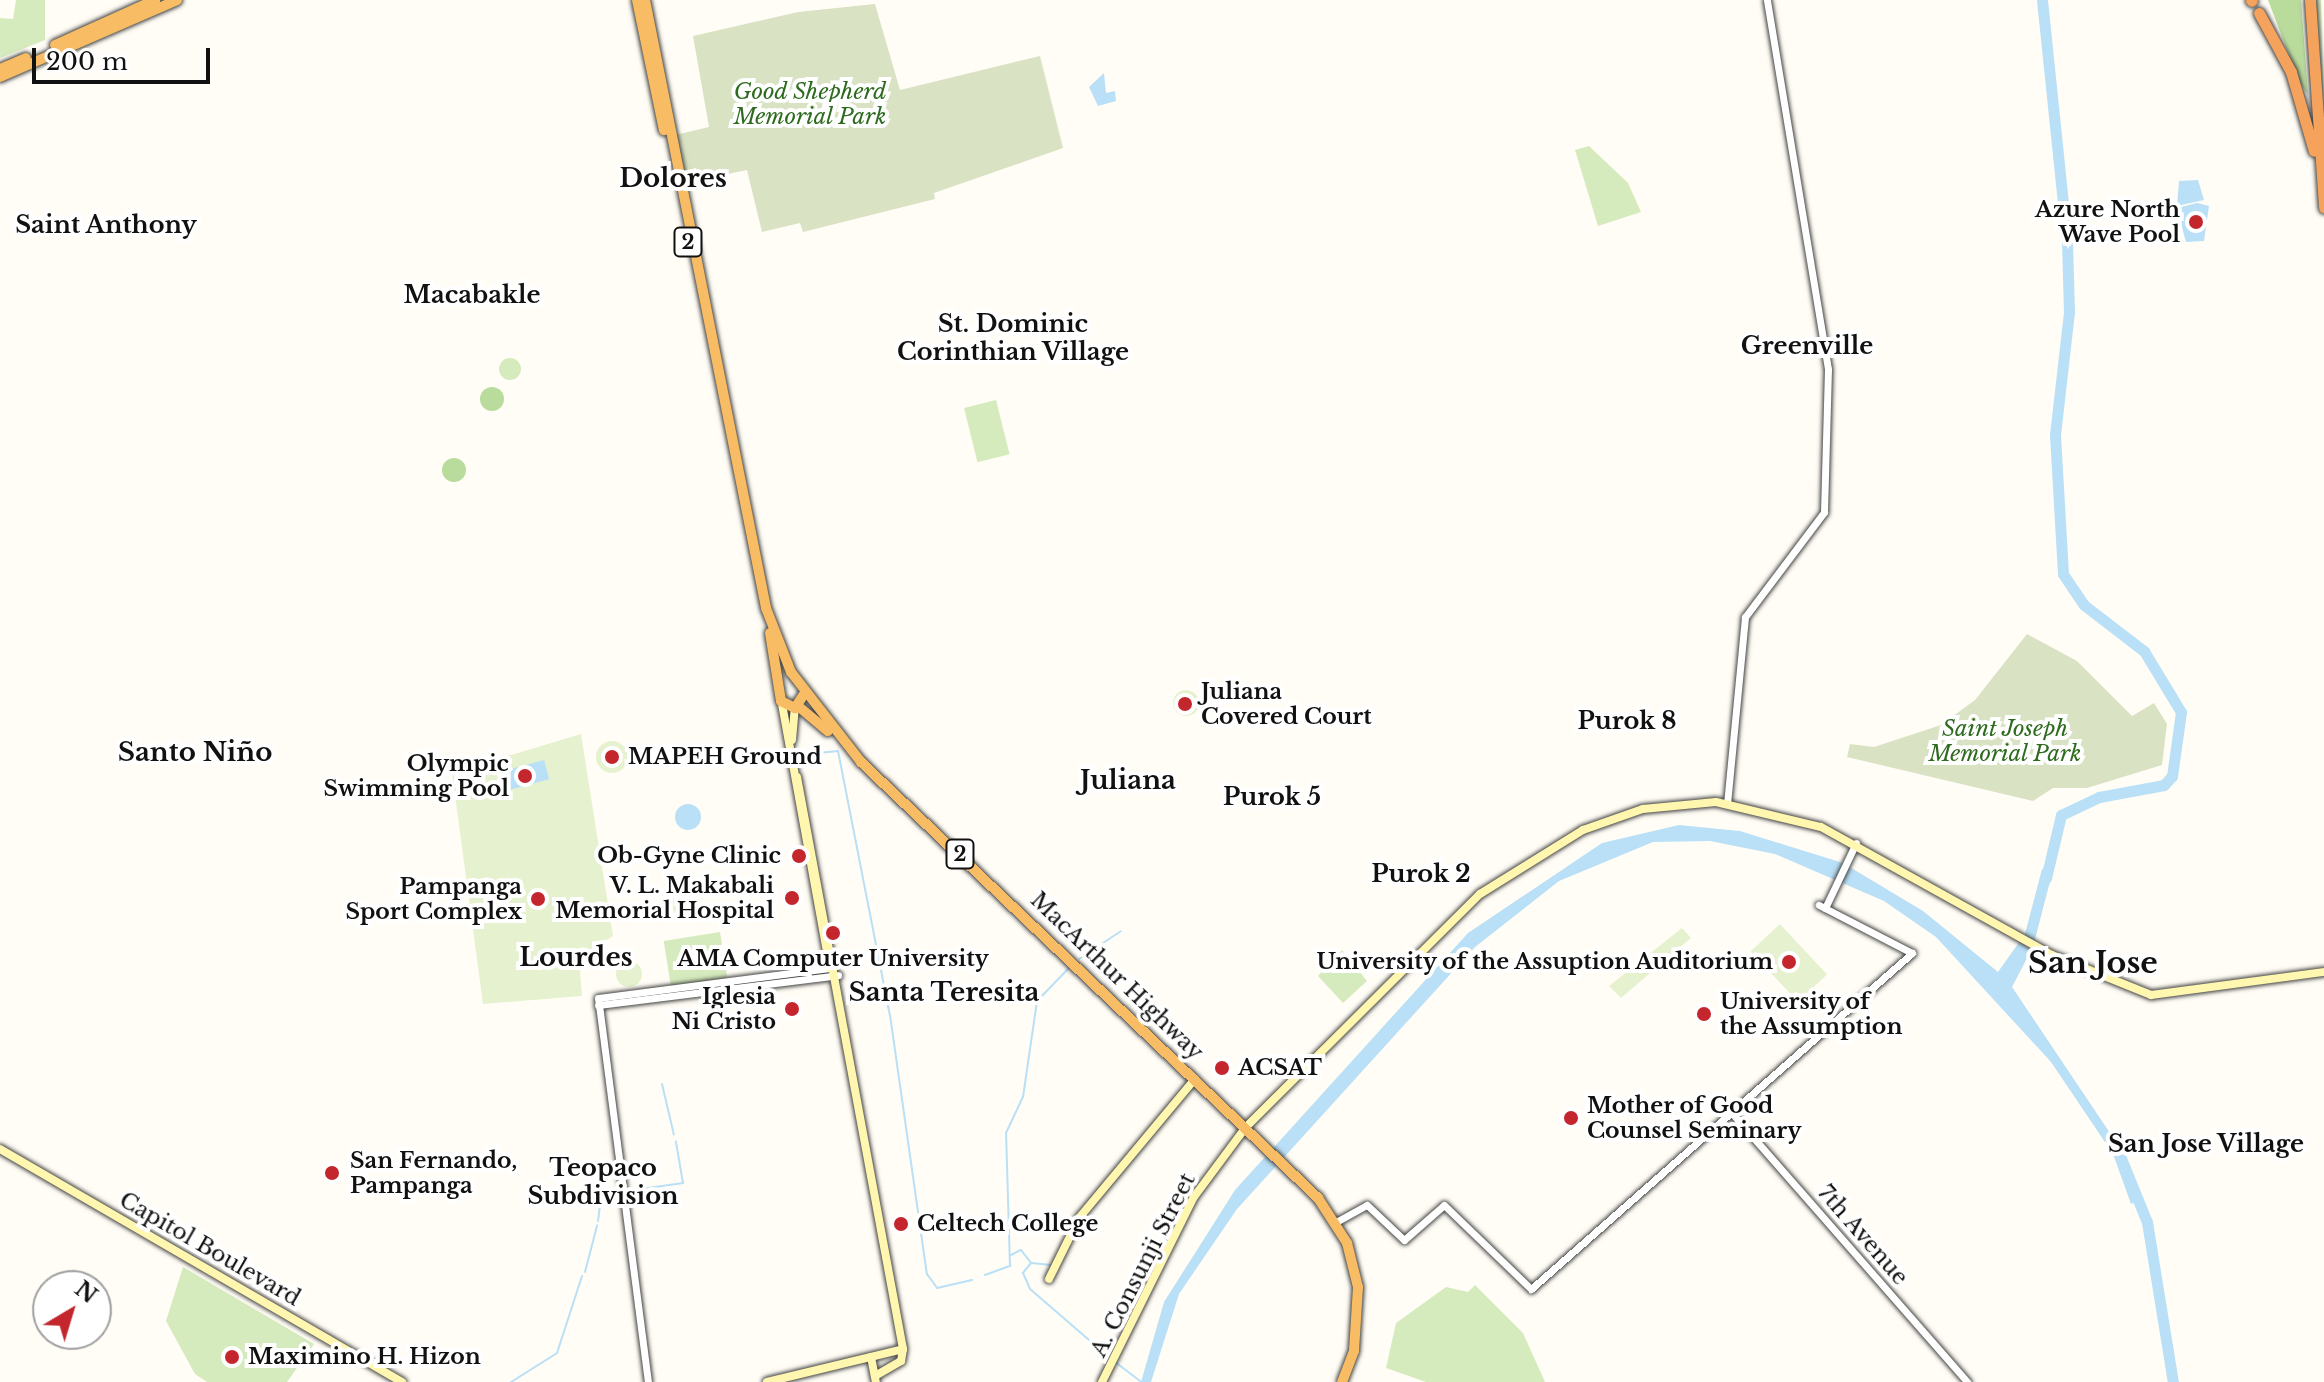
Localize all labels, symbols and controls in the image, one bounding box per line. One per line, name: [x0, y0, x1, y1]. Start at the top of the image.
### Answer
scale bar: [36, 32, 214, 82]
text: 200 m: [46, 47, 128, 76]
park label: Good Shepherd Memorial Park: [733, 78, 887, 130]
district label: Dolores: [619, 163, 727, 195]
place label: Azure North Wave Pool: [2035, 196, 2180, 248]
district label: Saint Anthony: [15, 211, 197, 239]
marker: Azure North Wave Pool: [2187, 213, 2205, 231]
road number: 2: [672, 226, 704, 258]
district label: Macabakle: [403, 281, 541, 309]
district label: St. Dominic Corinthian Village: [896, 310, 1130, 366]
district label: Greenville: [1741, 332, 1873, 360]
place label: Juliana Covered Court: [1201, 678, 1372, 730]
marker: Juliana Covered Court: [1176, 695, 1194, 713]
district label: Purok 8: [1577, 707, 1677, 735]
park label: Saint Joseph Memorial Park: [1928, 715, 2082, 766]
district label: Santo Niño: [118, 737, 272, 769]
place label: MAPEH Ground: [628, 744, 822, 770]
marker: MAPEH Ground: [603, 748, 621, 766]
place label: Olympic Swimming Pool: [323, 750, 509, 802]
district label: Juliana: [1080, 765, 1176, 797]
marker: Olympic Swimming Pool: [516, 767, 534, 785]
district label: Purok 5: [1223, 783, 1321, 811]
road number: 2: [944, 838, 976, 870]
place label: Ob-Gyne Clinic: [597, 843, 781, 869]
marker: Ob-Gyne Clinic: [788, 845, 810, 867]
district label: Purok 2: [1371, 860, 1471, 888]
place label: V. L. Makabali Memorial Hospital: [555, 872, 774, 924]
place label: Pampanga Sport Complex: [345, 873, 522, 924]
street label: MacArthur Highway: [1025, 886, 1209, 1066]
marker: V. L. Makabali Memorial Hospital: [781, 887, 803, 909]
marker: Pampanga Sport Complex: [529, 890, 547, 908]
marker: AMA Computer University: [824, 924, 842, 942]
district label: Lourdes: [519, 942, 633, 974]
district label: San Jose: [2028, 945, 2158, 981]
place label: AMA Computer University: [677, 946, 989, 972]
place label: University of the Assuption Auditorium: [1314, 949, 1773, 975]
marker: University of the Assuption Auditorium: [1780, 953, 1798, 971]
district label: Santa Teresita: [848, 977, 1040, 1009]
place label: Iglesia Ni Cristo: [672, 983, 776, 1034]
place label: University of the Assumption: [1720, 988, 1903, 1040]
marker: Iglesia Ni Cristo: [783, 1000, 801, 1018]
marker: University of the Assumption: [1695, 1005, 1713, 1023]
place label: ACSAT: [1238, 1055, 1322, 1081]
marker: ACSAT: [1213, 1059, 1231, 1077]
place label: Mother of Good Counsel Seminary: [1587, 1092, 1802, 1144]
marker: Mother of Good Counsel Seminary: [1562, 1109, 1580, 1127]
district label: San Jose Village: [2107, 1130, 2305, 1158]
place label: San Fernando, Pampanga: [350, 1147, 517, 1198]
district label: Teopaco Subdivision: [528, 1154, 678, 1210]
marker: San Fernando, Pampanga: [321, 1162, 343, 1184]
street label: A. Consunji Street: [1085, 1169, 1201, 1361]
street label: 7th Avenue: [1812, 1179, 1914, 1291]
street label: Capitol Boulevard: [115, 1186, 305, 1312]
place label: Celtech College: [917, 1211, 1098, 1237]
marker: Celtech College: [892, 1215, 910, 1233]
north arrow: [32, 1270, 112, 1350]
text: N: [69, 1275, 102, 1309]
place label: Maximino H. Hizon: [248, 1344, 481, 1370]
marker: Maximino H. Hizon: [223, 1348, 241, 1366]

